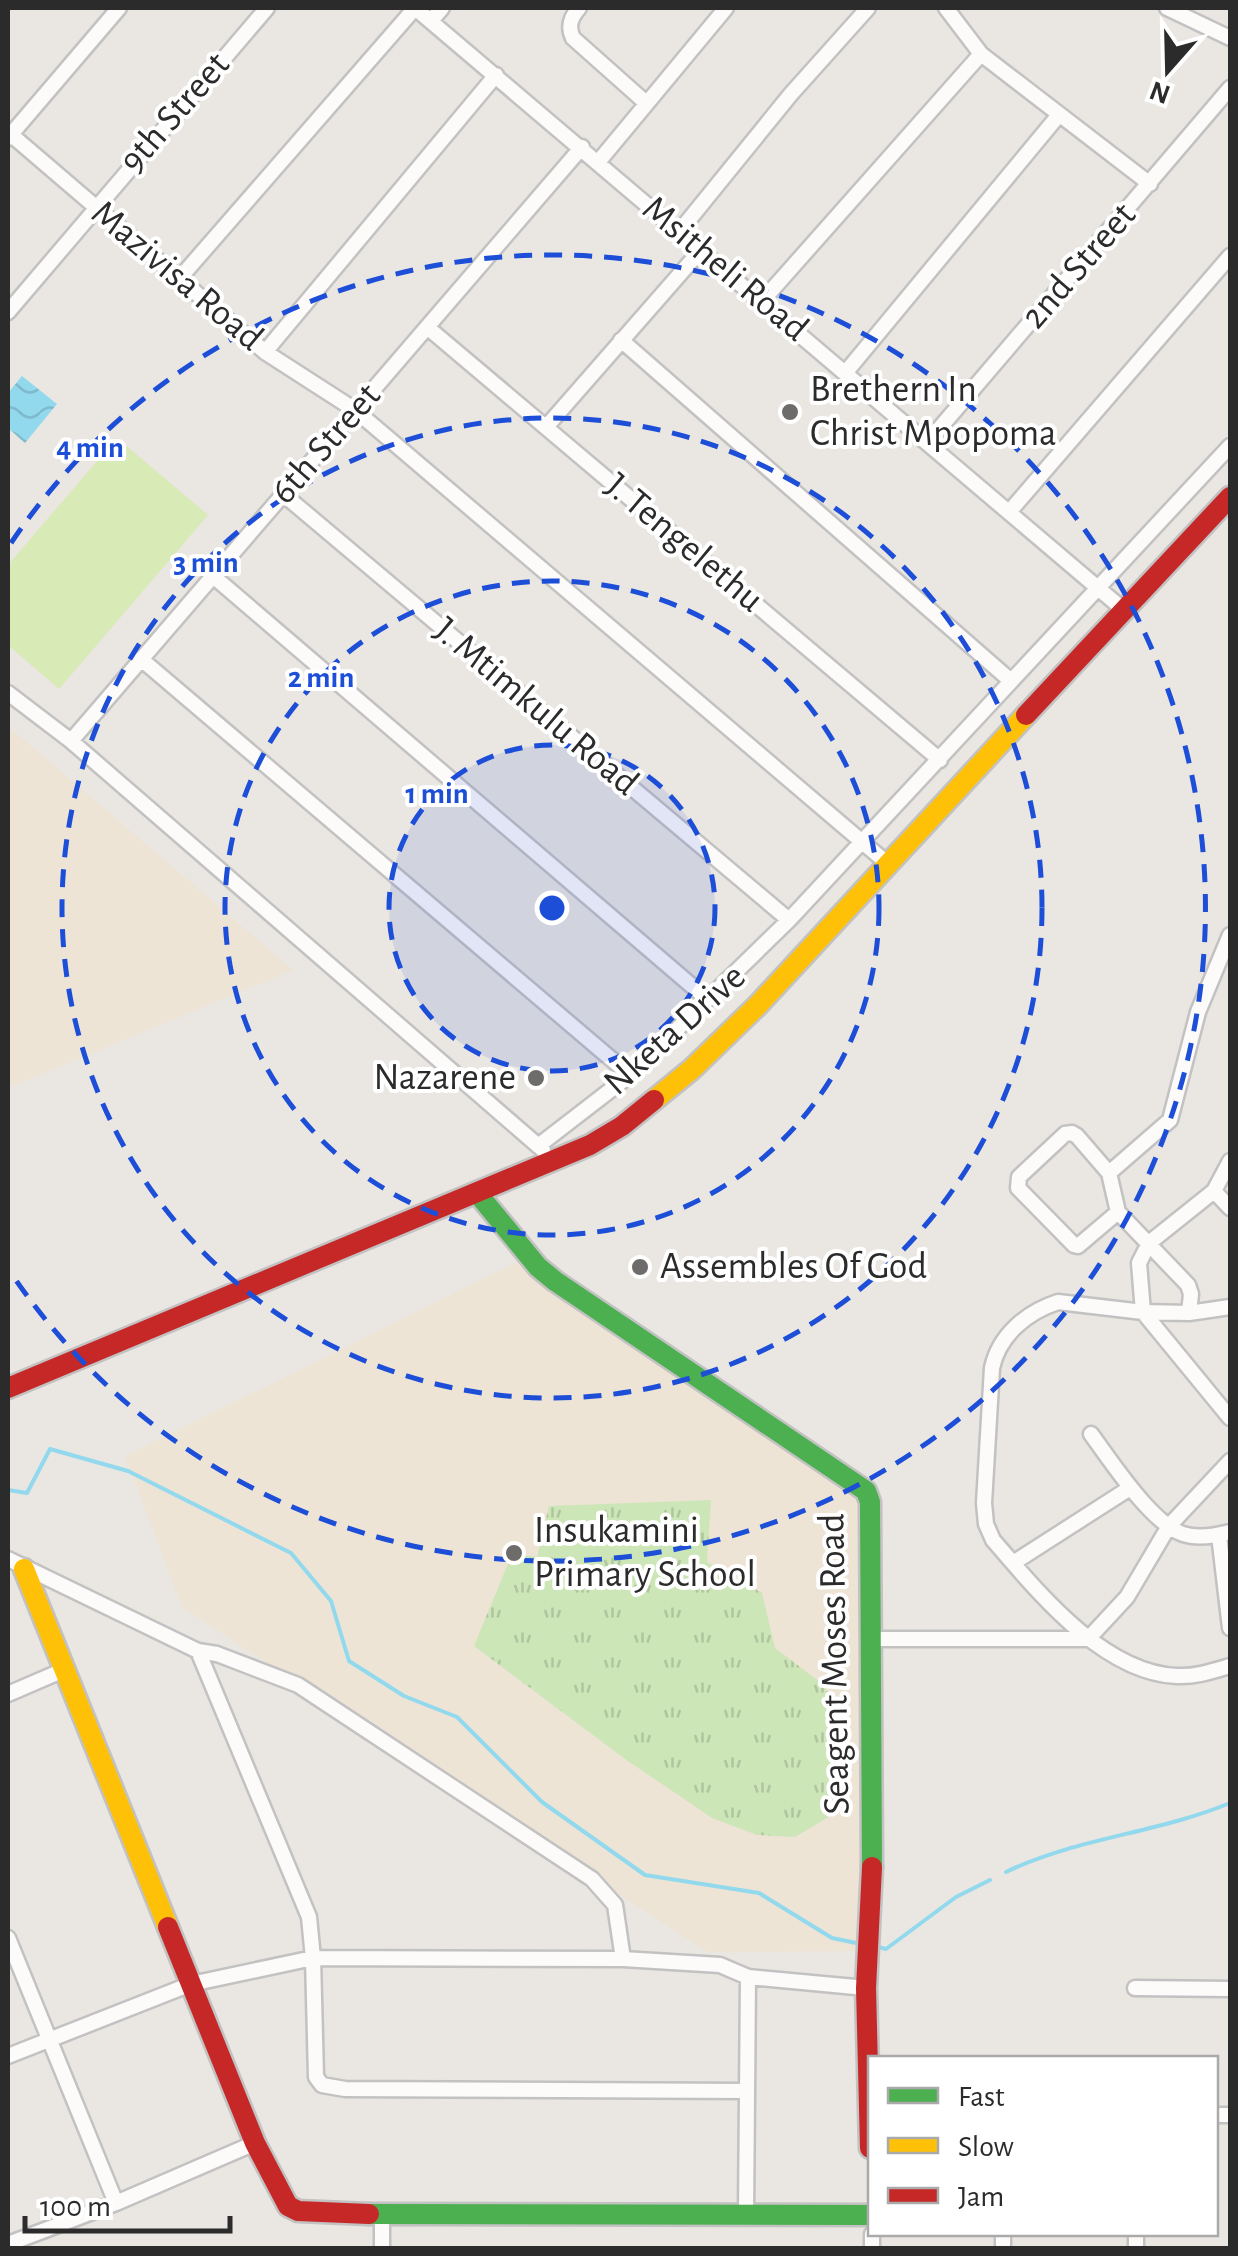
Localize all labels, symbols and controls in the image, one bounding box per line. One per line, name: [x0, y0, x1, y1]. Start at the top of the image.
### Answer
north arrow: [1118, 20, 1218, 120]
street label: 9th Street: [113, 46, 237, 180]
text: N: [1146, 75, 1174, 108]
street label: Msitheli Road: [635, 189, 815, 349]
street label: Mazivisa Road: [84, 194, 270, 358]
street label: 2nd Street: [1015, 196, 1143, 336]
place label: Brethern In Christ Mpopoma: [810, 371, 1057, 453]
street label: 6th Street: [264, 377, 388, 511]
marker: Brethern In Christ Mpopoma: [779, 401, 801, 423]
text: 4 min: [56, 433, 124, 463]
street label: J. Tengelethu: [598, 466, 770, 620]
text: 3 min: [173, 548, 239, 578]
street label: J. Mtimkulu Road: [427, 611, 645, 803]
text: 2 min: [288, 663, 354, 693]
text: 1 min: [405, 779, 469, 809]
centre of rings: [534, 890, 570, 926]
street label: Nketa Drive: [597, 957, 753, 1103]
place label: Nazarene: [374, 1059, 516, 1097]
marker: Nazarene: [525, 1067, 547, 1089]
place label: Assembles Of God: [660, 1248, 927, 1286]
marker: Assembles Of God: [629, 1256, 651, 1278]
place label: Insukamini Primary School: [534, 1512, 756, 1594]
street label: Seagent Moses Road: [813, 1513, 857, 1815]
marker: Insukamini Primary School: [503, 1542, 525, 1564]
legend: [868, 2056, 1218, 2236]
text: Fast: [958, 2082, 1005, 2112]
text: Slow: [958, 2132, 1014, 2162]
scale bar: [25, 2171, 230, 2233]
text: Jam: [958, 2182, 1004, 2212]
text: 100 m: [40, 2192, 111, 2222]

